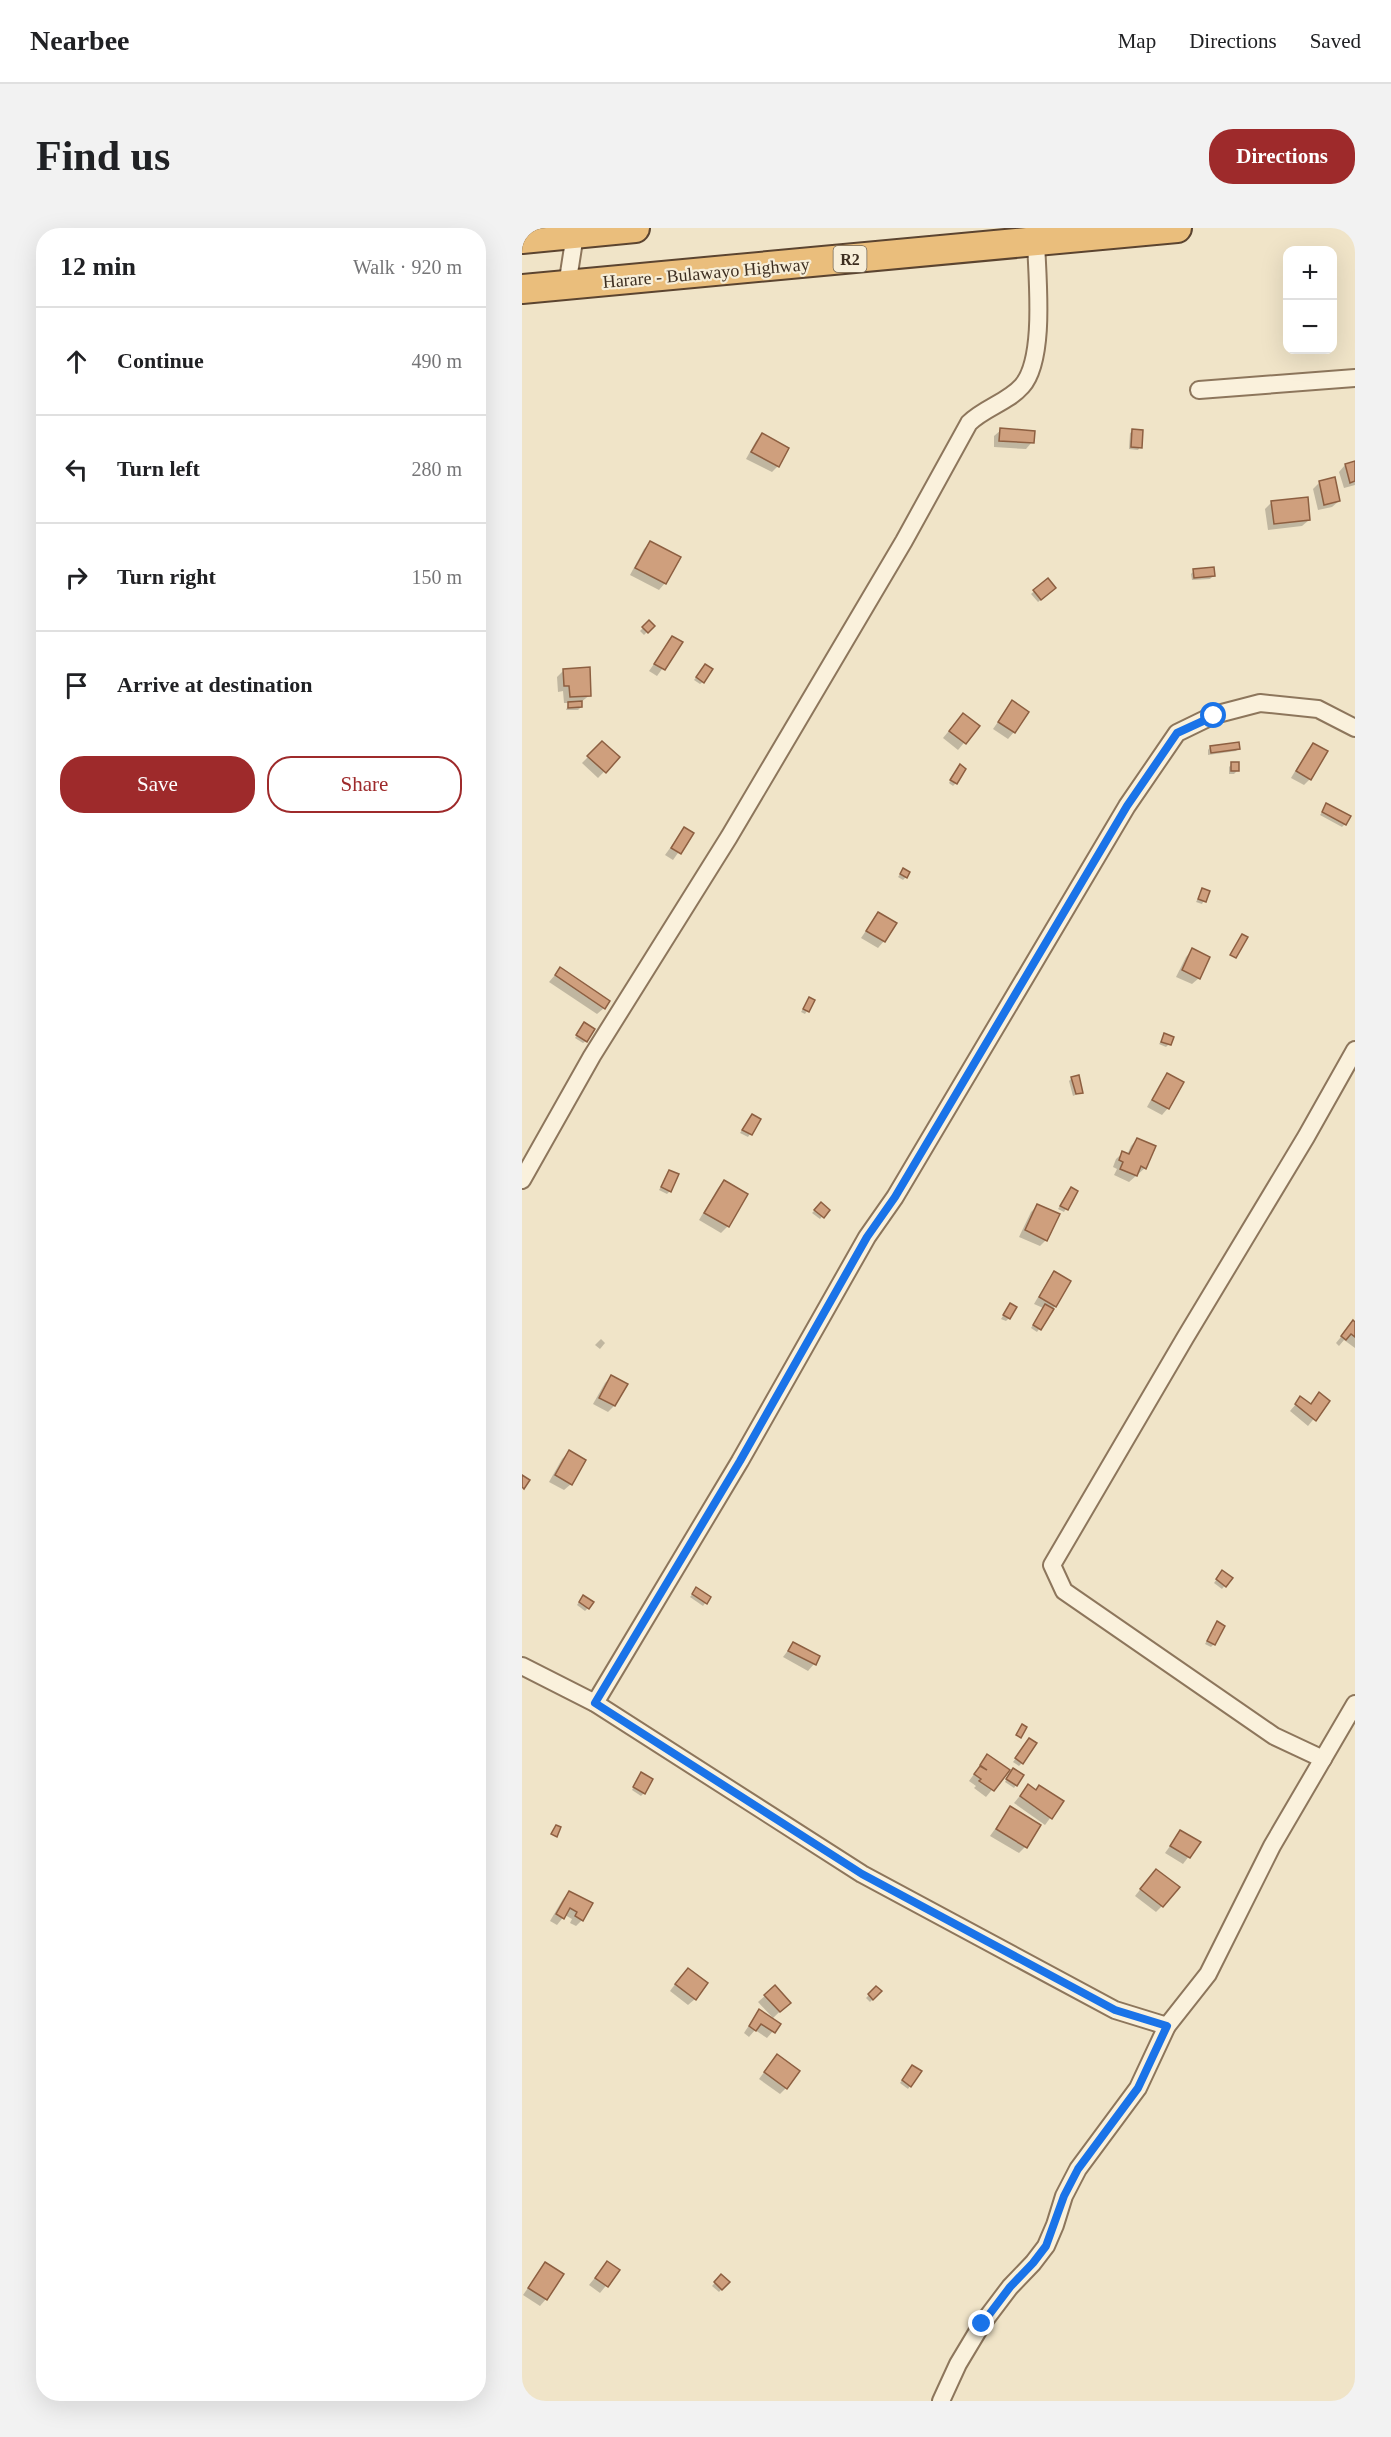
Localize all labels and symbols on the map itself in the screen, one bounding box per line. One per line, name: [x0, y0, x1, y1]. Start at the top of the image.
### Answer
road number: R2: [834, 246, 866, 272]
street label: Harare - Bulawayo Highway: [602, 254, 810, 292]
route start: [1200, 702, 1226, 728]
route end: [968, 2310, 994, 2336]

